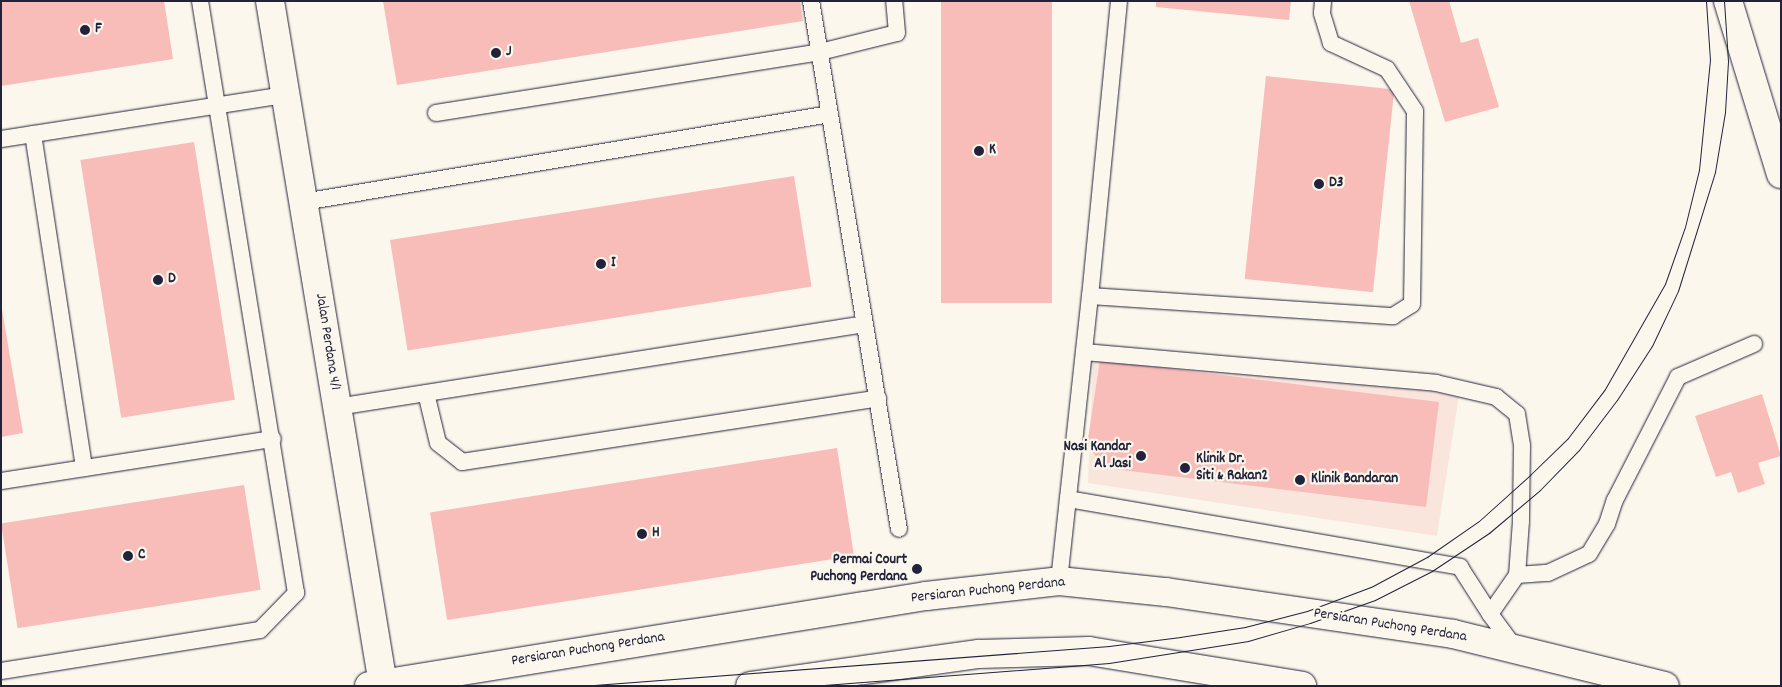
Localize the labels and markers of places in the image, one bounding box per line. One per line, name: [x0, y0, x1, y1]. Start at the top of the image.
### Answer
place label: F: [95, 21, 102, 39]
marker: F: [79, 24, 91, 36]
place label: J: [506, 44, 511, 62]
marker: J: [490, 47, 502, 59]
place label: K: [989, 142, 996, 160]
marker: K: [973, 145, 985, 157]
place label: D3: [1329, 175, 1343, 193]
marker: D3: [1313, 178, 1325, 190]
place label: I: [611, 255, 616, 273]
marker: I: [595, 258, 607, 270]
place label: D: [168, 271, 176, 289]
marker: D: [152, 274, 164, 286]
place label: Nasi Kandar Al Jasi: [1064, 438, 1131, 473]
marker: Nasi Kandar Al Jasi: [1135, 450, 1147, 462]
place label: Klinik Dr. Siti & Rakan2: [1196, 450, 1268, 485]
marker: Klinik Dr. Siti & Rakan2: [1178, 461, 1192, 475]
place label: Klinik Bandaran: [1311, 471, 1398, 489]
marker: Klinik Bandaran: [1293, 473, 1307, 487]
place label: H: [652, 525, 660, 543]
marker: H: [636, 528, 648, 540]
place label: C: [138, 547, 145, 565]
marker: C: [122, 550, 134, 562]
place label: Permai Court Puchong Perdana: [810, 551, 907, 586]
marker: Permai Court Puchong Perdana: [911, 563, 923, 575]

